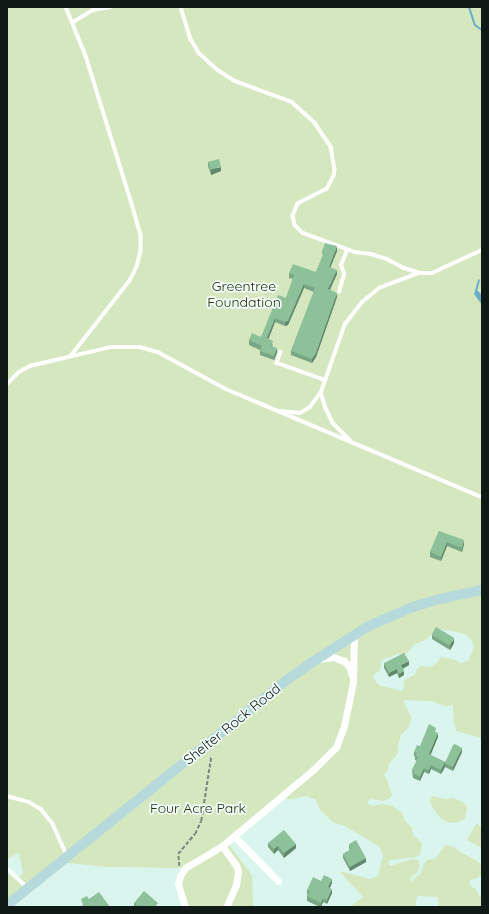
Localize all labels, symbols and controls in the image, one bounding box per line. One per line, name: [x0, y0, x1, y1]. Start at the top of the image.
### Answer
park label: Greentree Foundation: [207, 278, 281, 310]
street label: Shelter Rock Road: [180, 680, 284, 768]
park label: Four Acre Park: [150, 800, 246, 816]

